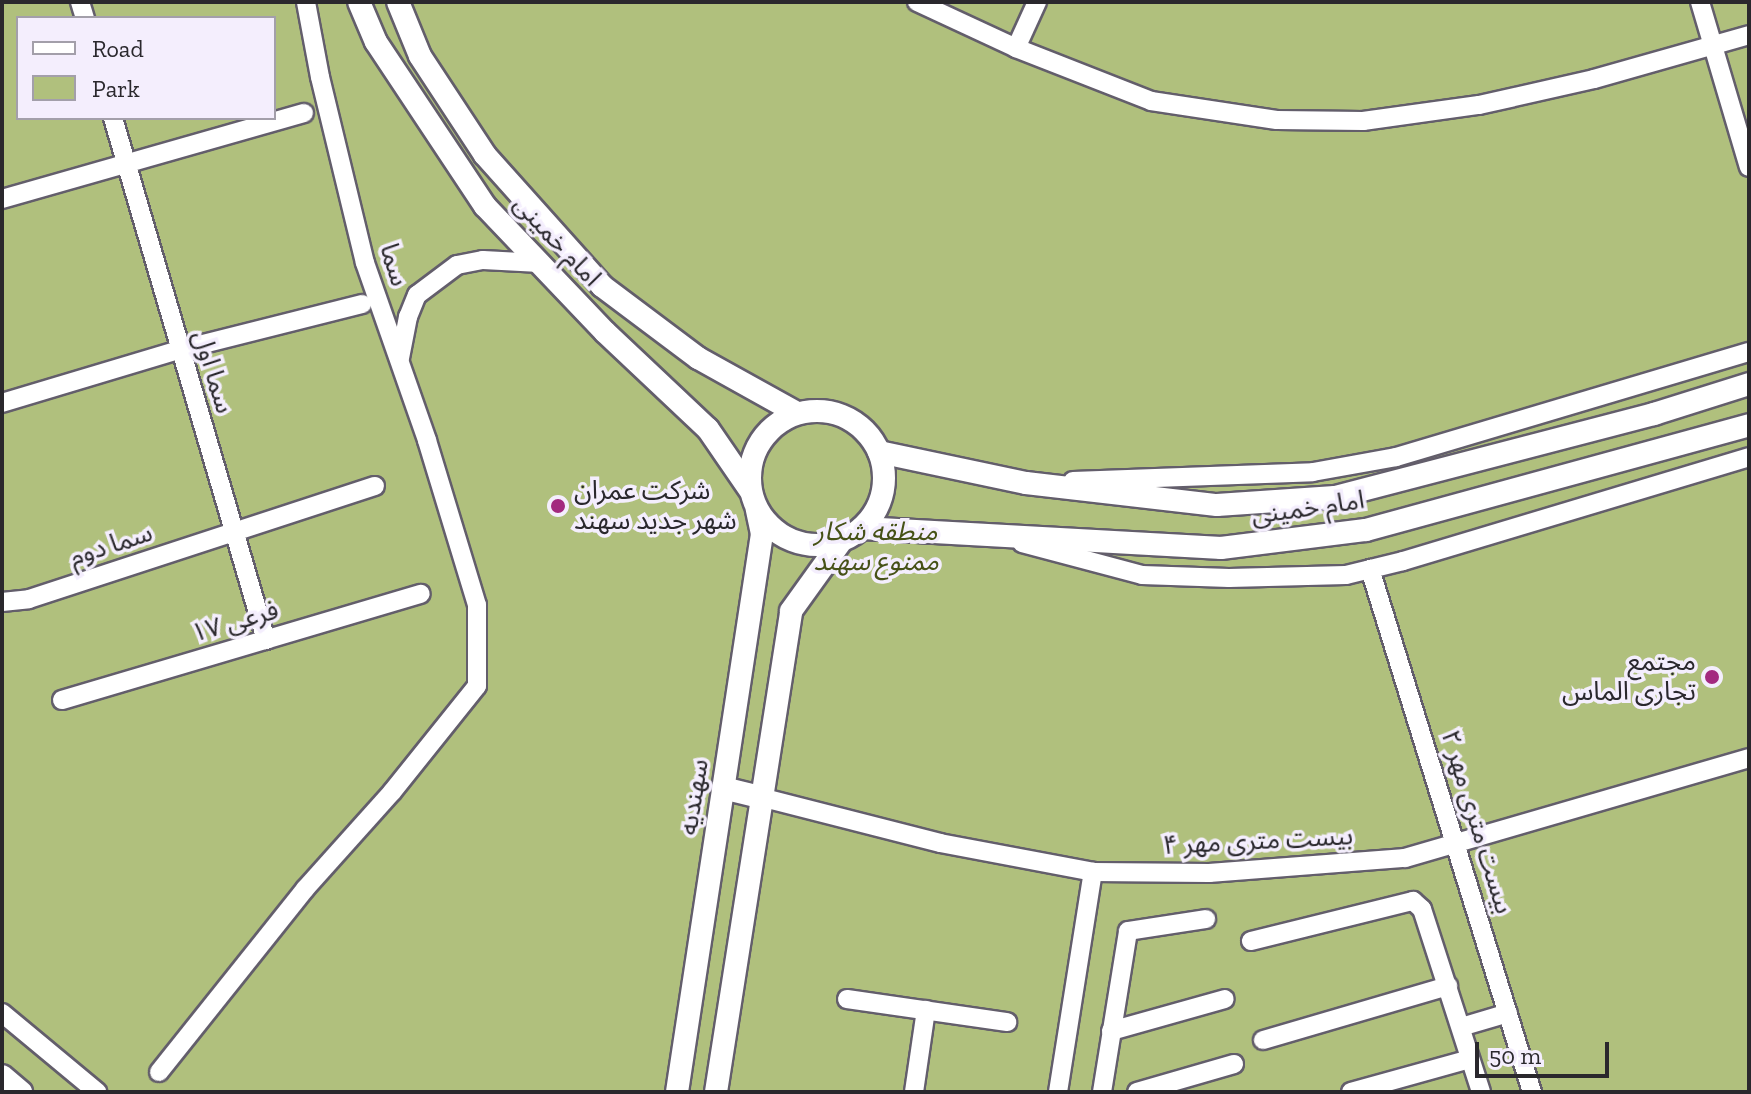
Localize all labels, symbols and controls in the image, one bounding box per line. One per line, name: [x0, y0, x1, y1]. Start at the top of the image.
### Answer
legend: [16, 16, 276, 120]
text: Road: [92, 34, 144, 63]
text: Park: [92, 74, 140, 103]
street label: امام خمینی: [507, 189, 607, 293]
street label: سما: [373, 240, 415, 290]
street label: سما اول: [186, 327, 240, 417]
place label: شرکت عمران شهر جدید سهند: [574, 475, 737, 536]
street label: امام خمینی: [1249, 485, 1367, 531]
marker: شرکت عمران شهر جدید سهند: [549, 497, 567, 515]
park label: منطقه شکار ممنوع سهند: [813, 516, 939, 578]
street label: سما دوم: [66, 517, 156, 573]
street label: فرعی ۱۷: [188, 595, 282, 649]
place label: مجتمع تجاری الماس: [1562, 646, 1696, 708]
marker: مجتمع تجاری الماس: [1703, 668, 1721, 686]
street label: بیست متری مهر ۲: [1434, 726, 1520, 918]
street label: سهندیه: [673, 757, 715, 837]
street label: بیست متری مهر ۴: [1162, 820, 1354, 862]
scale bar: [1479, 1026, 1613, 1076]
text: 50 m: [1489, 1041, 1541, 1070]

